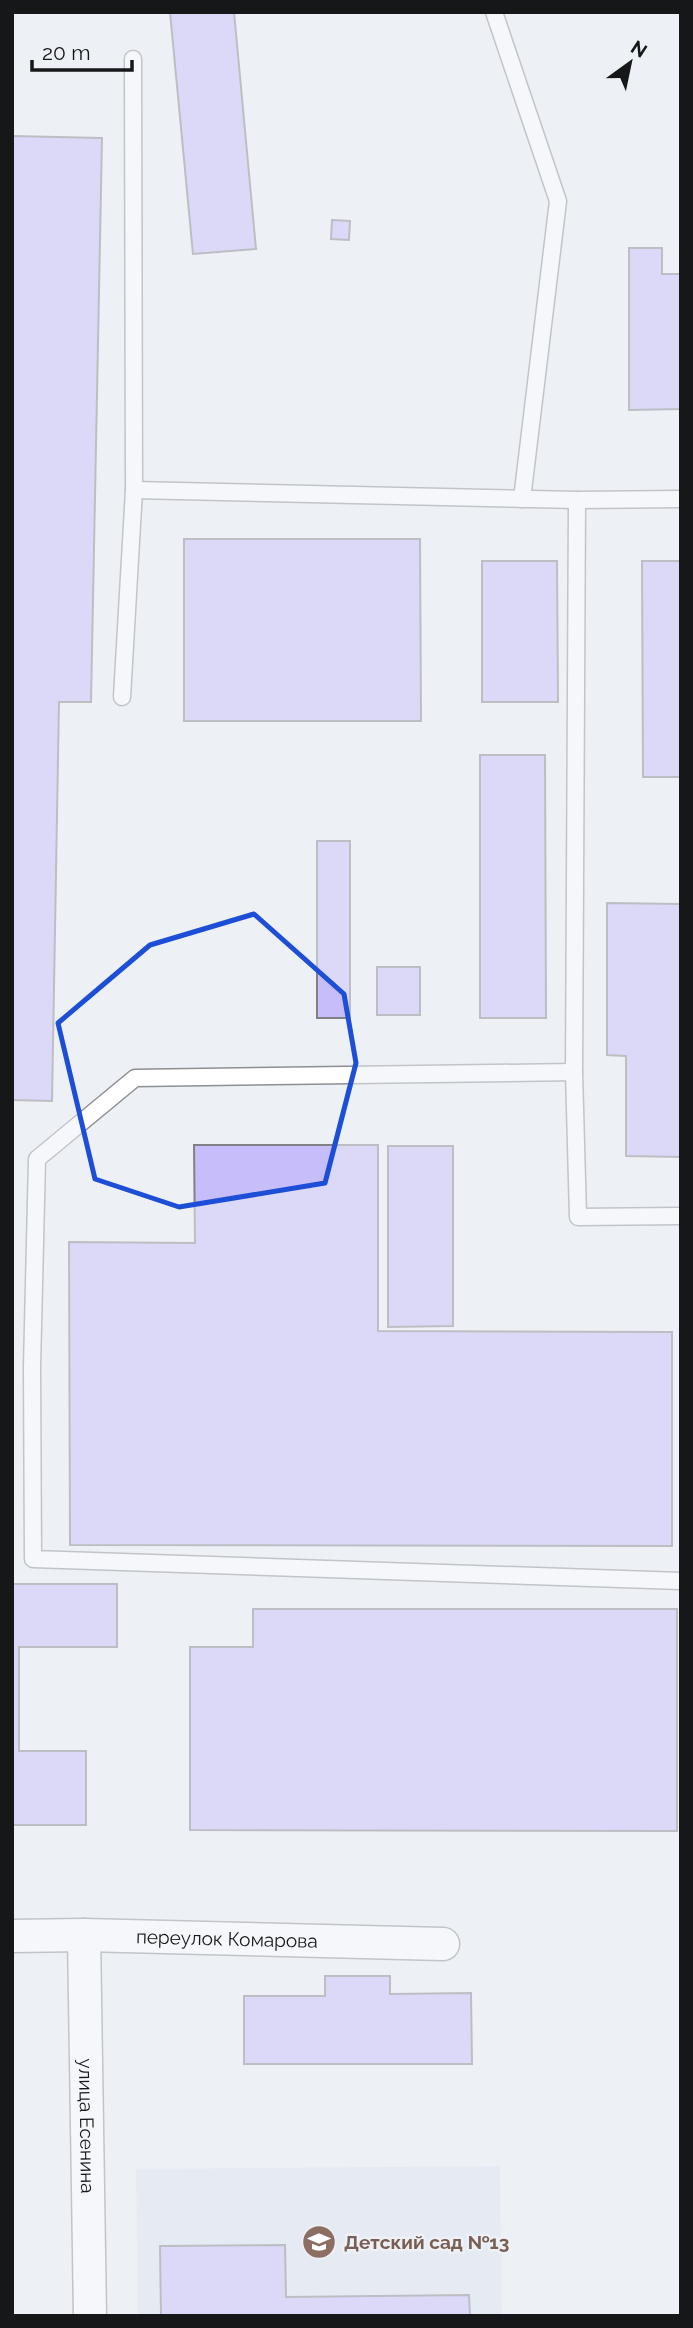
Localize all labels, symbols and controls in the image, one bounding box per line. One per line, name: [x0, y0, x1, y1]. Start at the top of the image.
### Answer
scale bar: [32, 28, 131, 72]
north arrow: [595, 28, 665, 98]
text: N: [627, 36, 651, 62]
text: 20 m: [42, 40, 90, 65]
street label: переулок Комарова: [136, 1925, 318, 1952]
street label: улица Есенина: [75, 2058, 99, 2194]
school or university icon: Детский сад №13: [300, 2223, 338, 2261]
place label: Детский сад №13: [344, 2231, 509, 2253]

